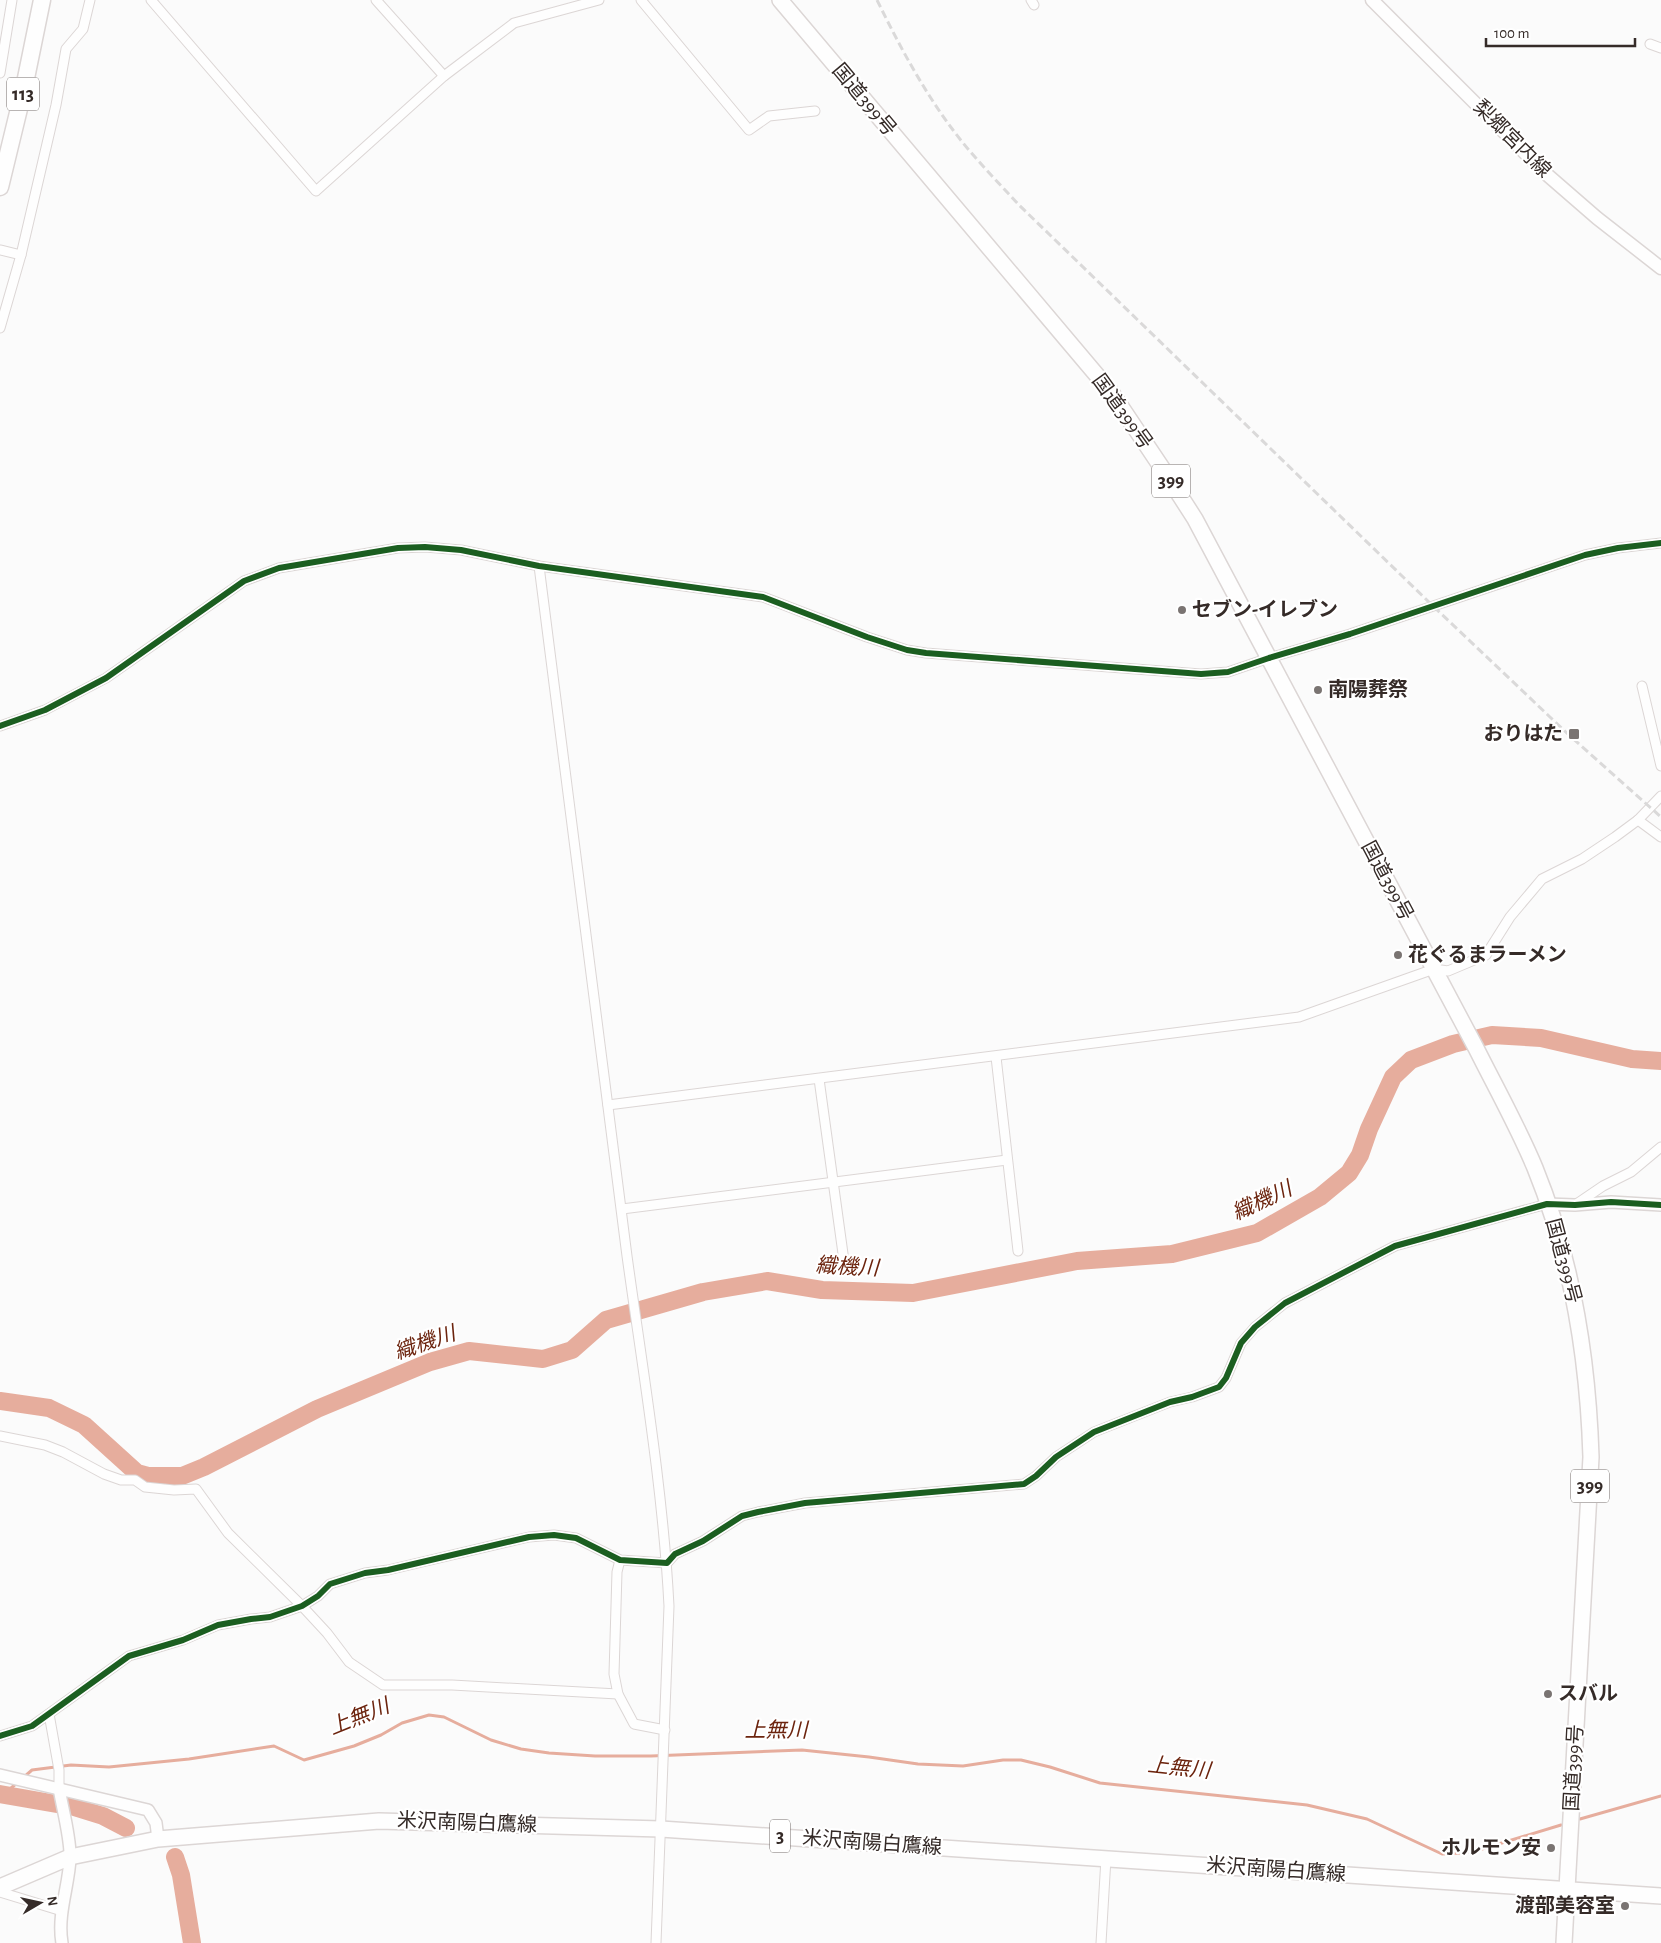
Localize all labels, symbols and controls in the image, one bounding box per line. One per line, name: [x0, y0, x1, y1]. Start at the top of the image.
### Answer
scale bar: [1486, 15, 1635, 47]
text: 100 m: [1494, 26, 1529, 41]
street label: 国道399号: [828, 60, 900, 140]
road number: 113: [7, 78, 39, 110]
street label: 梨郷宮内線: [1470, 95, 1556, 181]
street label: 国道399号: [1088, 370, 1156, 453]
road number: 399: [1152, 464, 1190, 498]
place label: セブン-イレブン: [1192, 598, 1338, 620]
marker: セブン-イレブン: [1176, 604, 1188, 616]
place label: 南陽葬祭: [1328, 678, 1408, 700]
marker: 南陽葬祭: [1312, 684, 1324, 696]
place label: おりはた: [1483, 723, 1563, 744]
marker: おりはた: [1567, 727, 1581, 741]
street label: 国道399号: [1358, 837, 1417, 924]
place label: 花ぐるまラーメン: [1408, 944, 1567, 965]
marker: 花ぐるまラーメン: [1392, 949, 1404, 961]
water label: 織機川: [1229, 1176, 1297, 1224]
street label: 国道399号: [1542, 1216, 1585, 1306]
water label: 織機川: [815, 1254, 881, 1279]
water label: 織機川: [391, 1321, 460, 1363]
road number: 399: [1571, 1470, 1609, 1502]
place label: スバル: [1558, 1683, 1618, 1704]
marker: スバル: [1542, 1688, 1554, 1700]
water label: 上無川: [325, 1694, 394, 1739]
water label: 上無川: [745, 1719, 809, 1741]
street label: 国道399号: [1561, 1724, 1586, 1812]
water label: 上無川: [1147, 1753, 1214, 1782]
street label: 米沢南陽白鷹線: [397, 1809, 537, 1835]
road number: 3: [770, 1820, 790, 1852]
street label: 米沢南陽白鷹線: [801, 1826, 943, 1858]
place label: ホルモン安: [1441, 1837, 1541, 1858]
marker: ホルモン安: [1545, 1842, 1557, 1854]
street label: 米沢南陽白鷹線: [1205, 1853, 1347, 1885]
north arrow: [15, 1878, 65, 1928]
text: N: [44, 1895, 60, 1907]
place label: 渡部美容室: [1515, 1895, 1615, 1916]
marker: 渡部美容室: [1619, 1900, 1631, 1912]

